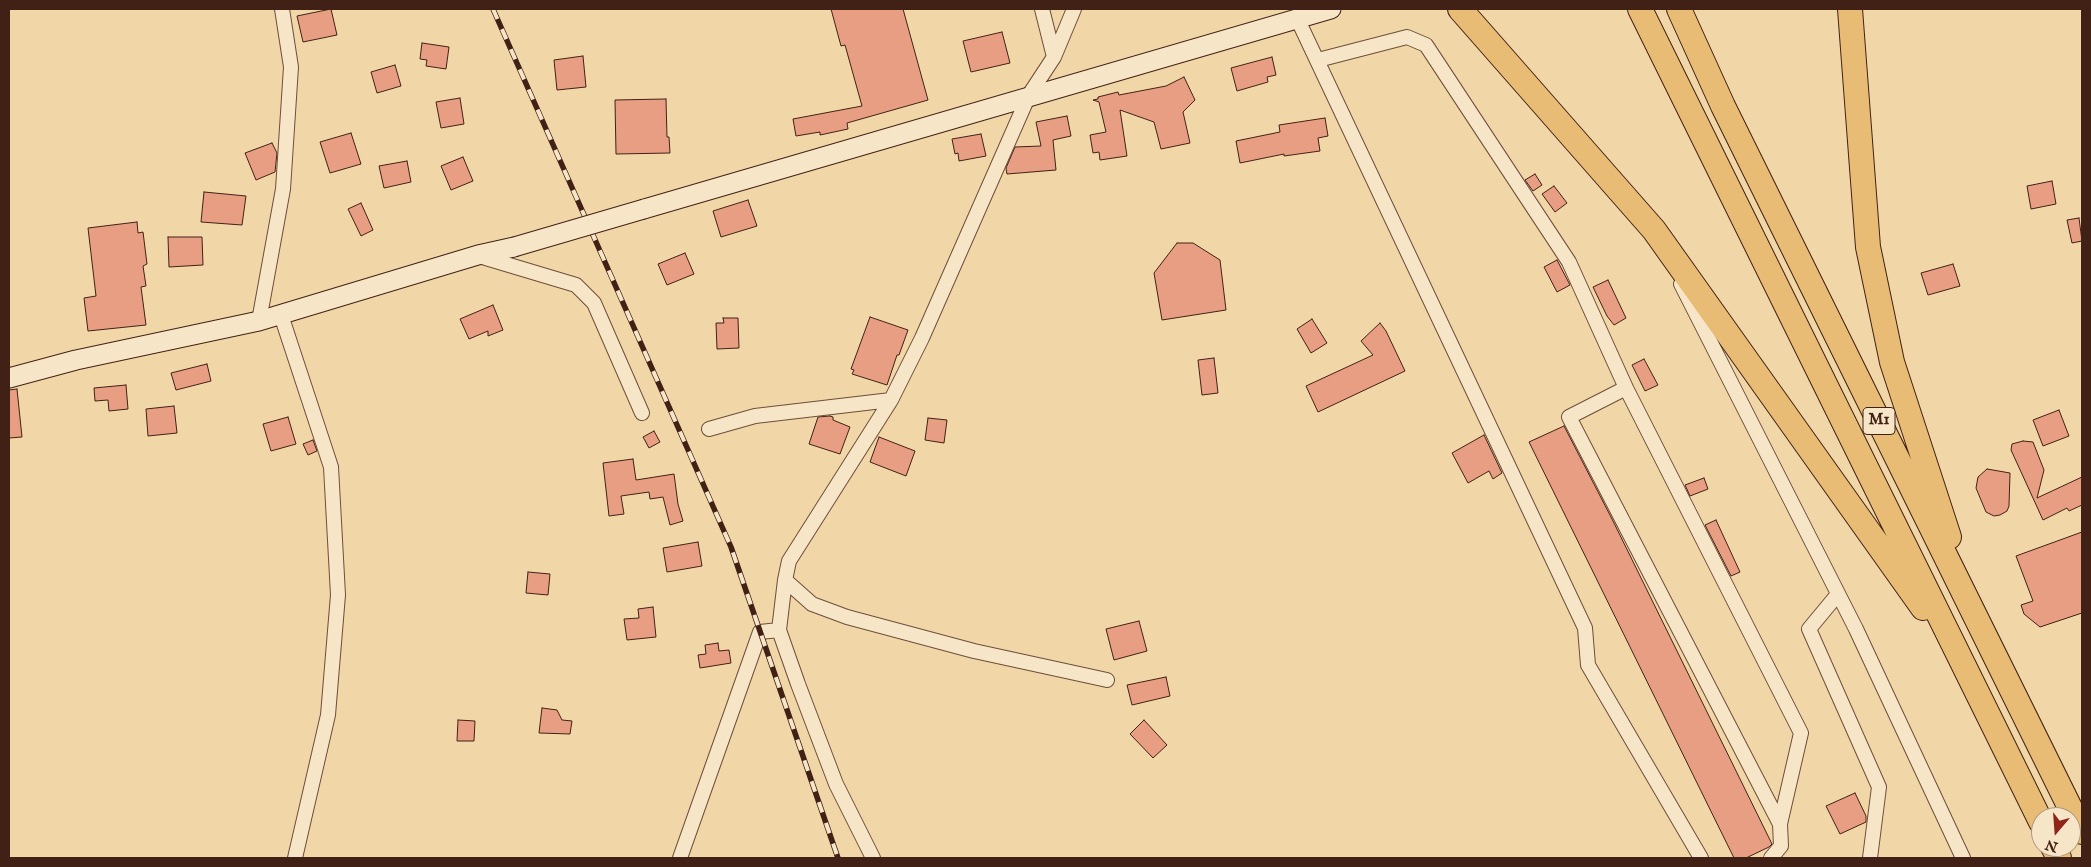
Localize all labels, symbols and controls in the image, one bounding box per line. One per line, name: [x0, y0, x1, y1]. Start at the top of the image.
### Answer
road number: M1: [1863, 408, 1895, 434]
north arrow: [2031, 807, 2081, 857]
text: N: [2043, 835, 2060, 856]

